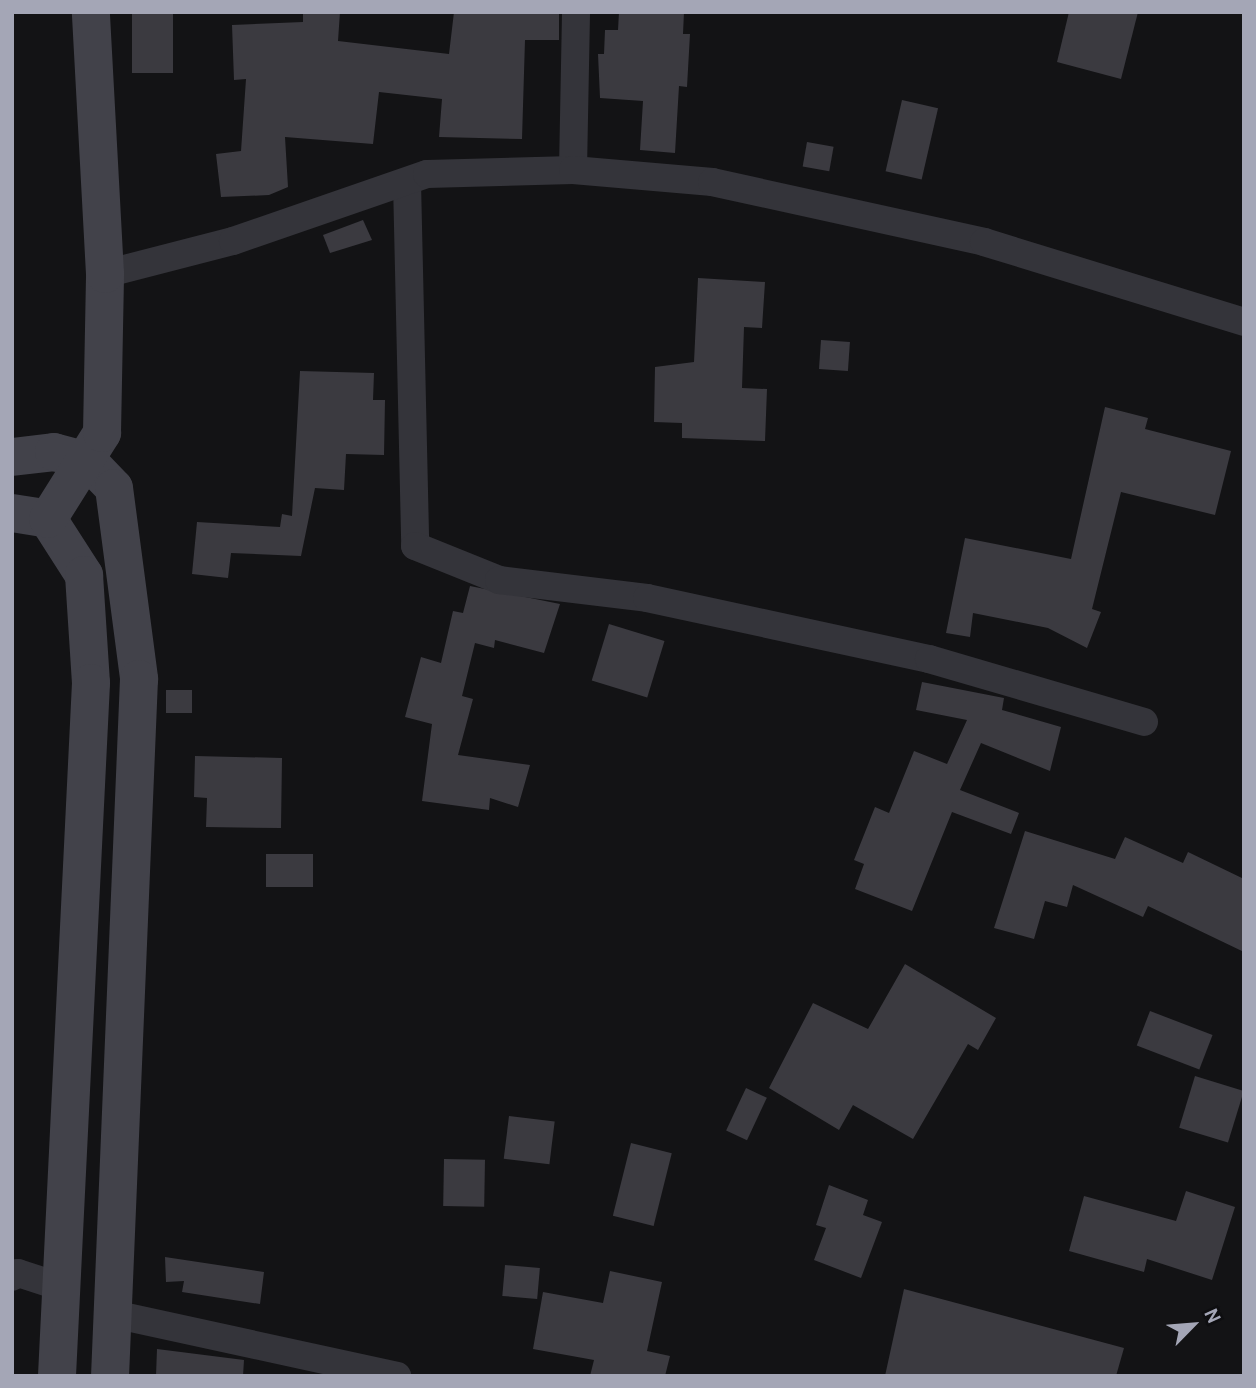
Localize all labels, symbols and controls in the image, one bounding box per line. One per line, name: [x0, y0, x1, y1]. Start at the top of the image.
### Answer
north arrow: [1158, 1290, 1228, 1360]
text: N: [1199, 1305, 1226, 1327]

